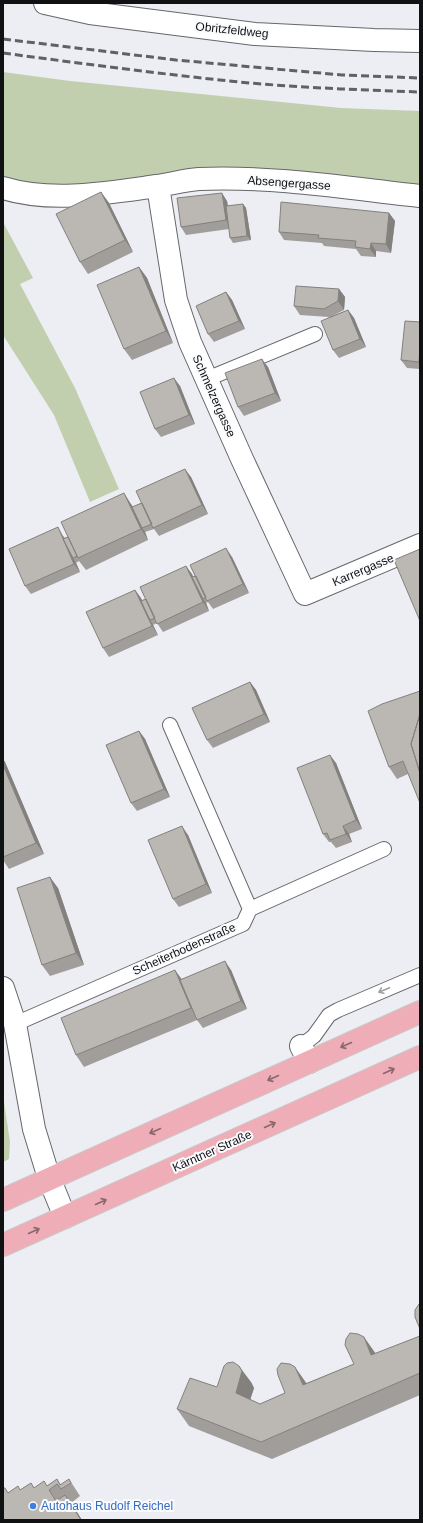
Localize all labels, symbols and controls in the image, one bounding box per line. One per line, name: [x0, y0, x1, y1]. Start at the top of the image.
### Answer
street label: Obritzfeldweg: [195, 19, 269, 41]
street label: Absengergasse: [247, 173, 331, 193]
street label: Schmelzergasse: [190, 353, 239, 440]
street label: Karrergasse: [330, 551, 396, 589]
street label: Scheiterbodenstraße: [130, 920, 238, 978]
one-way arrow: [378, 987, 390, 995]
one-way arrow: [340, 1042, 352, 1049]
one-way arrow: [382, 1067, 394, 1074]
one-way arrow: [268, 1075, 280, 1082]
one-way arrow: [264, 1121, 276, 1128]
street label: Kärntner Straße: [170, 1127, 254, 1175]
one-way arrow: [149, 1128, 161, 1135]
one-way arrow: [95, 1198, 107, 1205]
one-way arrow: [28, 1227, 40, 1234]
place label: Autohaus Rudolf Reichel: [41, 1499, 173, 1513]
marker: Autohaus Rudolf Reichel: [28, 1501, 38, 1511]

